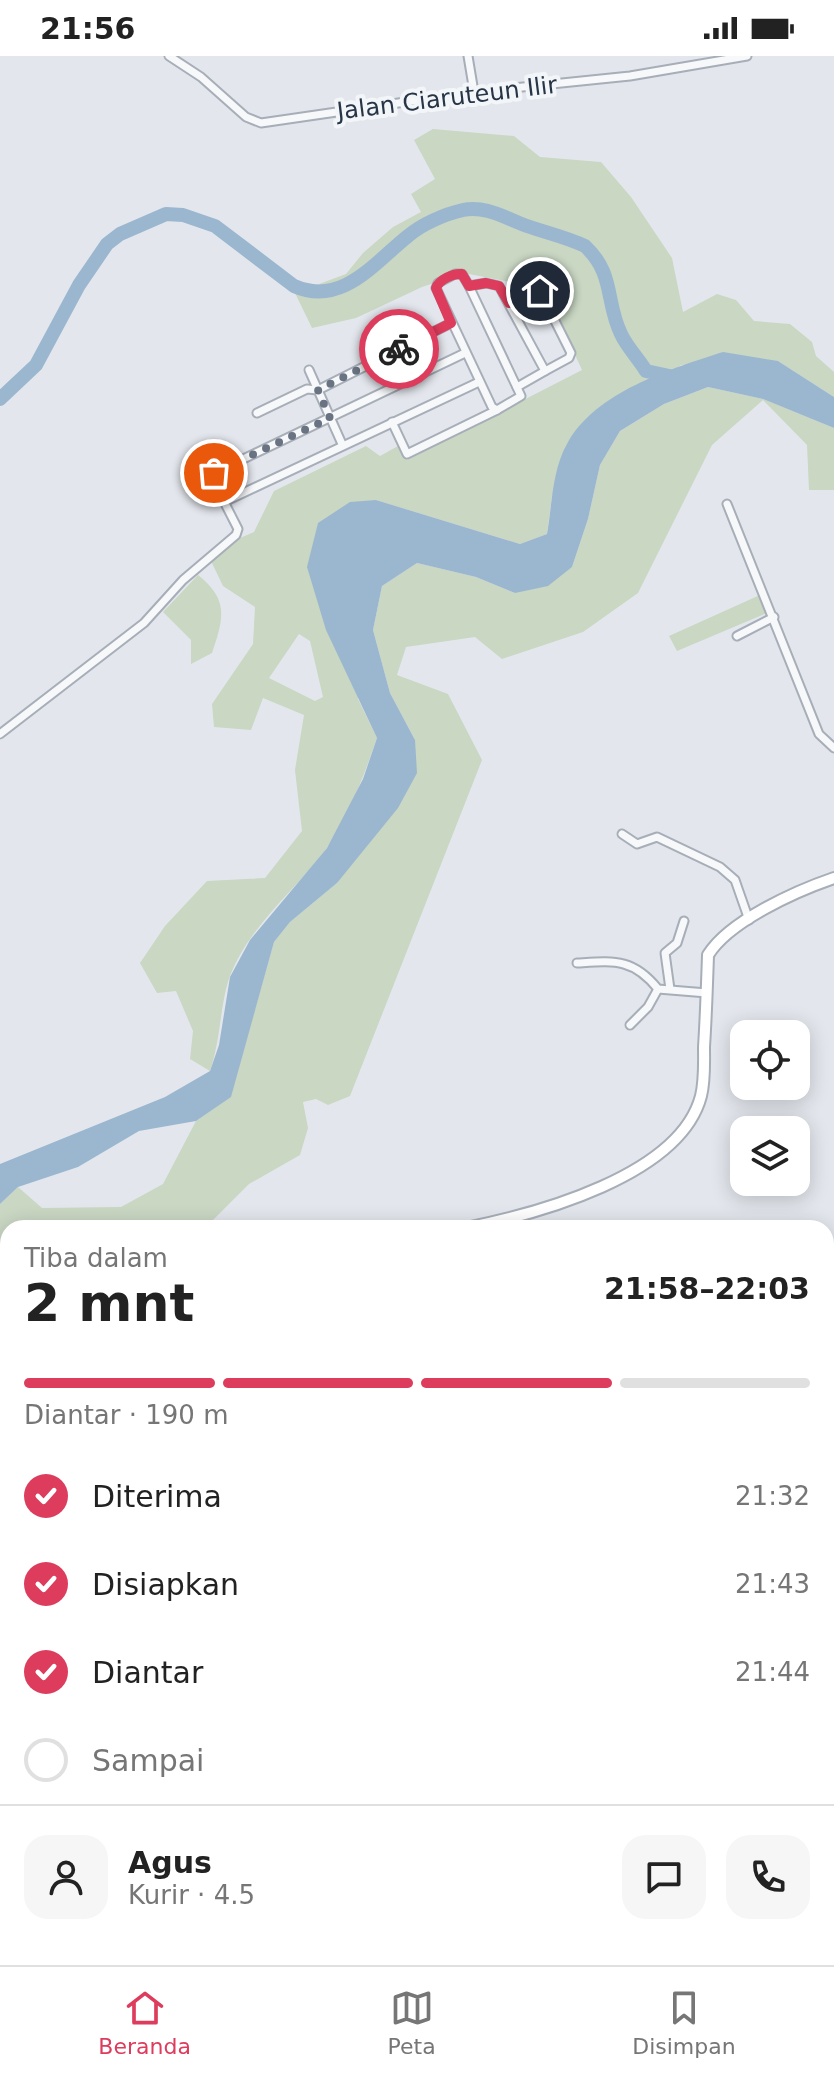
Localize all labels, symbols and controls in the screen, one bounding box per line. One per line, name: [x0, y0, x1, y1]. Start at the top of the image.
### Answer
text: 21:56: [40, 11, 136, 46]
street label: Jalan Ciaruteun Ilir: [333, 71, 559, 126]
pin: [506, 257, 574, 325]
icon: home: [518, 269, 562, 313]
courier: [359, 309, 439, 389]
icon: bike: [377, 327, 421, 371]
pin: [180, 439, 248, 507]
icon: bag: [192, 451, 236, 495]
map controls: [730, 1020, 810, 1196]
button: locate: [730, 1020, 810, 1100]
button: layers: [730, 1116, 810, 1196]
text: Tiba dalam: [24, 1243, 168, 1273]
text: 21:58–22:03: [604, 1271, 810, 1306]
text: 2 mnt: [24, 1273, 194, 1333]
text: Diantar · 190 m: [24, 1400, 228, 1430]
icon: check: [24, 1474, 68, 1518]
text: Diterima: [92, 1479, 222, 1514]
text: 21:32: [735, 1481, 810, 1511]
icon: check: [24, 1562, 68, 1606]
text: Disiapkan: [92, 1567, 239, 1602]
text: 21:43: [735, 1569, 810, 1599]
icon: check: [24, 1650, 68, 1694]
text: Diantar: [92, 1655, 203, 1690]
text: 21:44: [735, 1657, 810, 1687]
text: Sampai: [92, 1743, 204, 1778]
button: person: [24, 1835, 108, 1919]
button: chat: [622, 1835, 706, 1919]
button: phone: [726, 1835, 810, 1919]
text: Agus: [128, 1845, 212, 1880]
text: Kurir · 4.5: [128, 1880, 255, 1910]
tab: Beranda: [98, 1986, 191, 2059]
tab: Peta: [387, 1986, 436, 2059]
tab: Disimpan: [632, 1986, 736, 2059]

